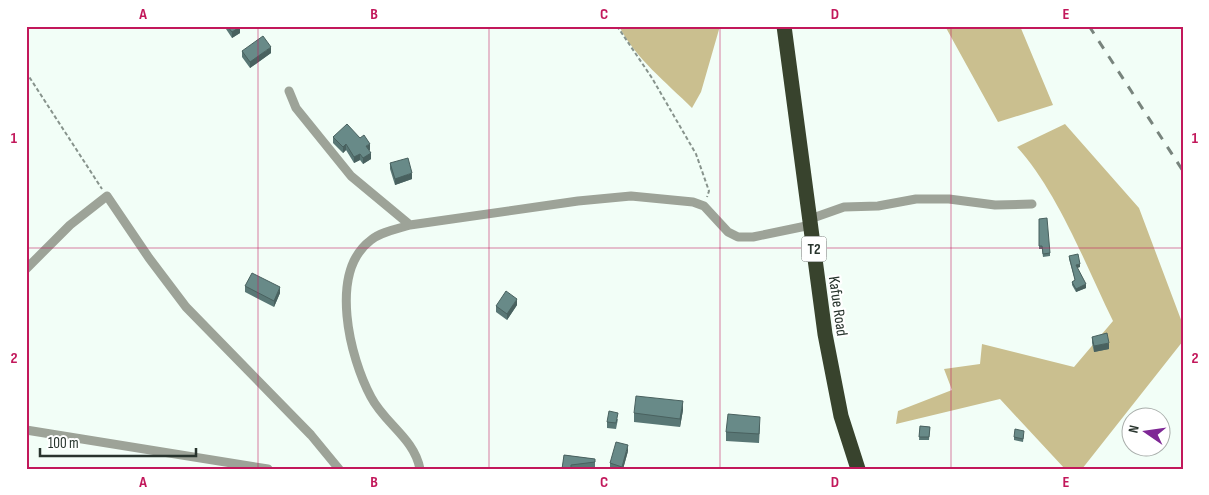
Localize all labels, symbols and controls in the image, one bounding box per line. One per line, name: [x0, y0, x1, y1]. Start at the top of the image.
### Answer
text: A: [138, 5, 147, 24]
text: B: [370, 5, 378, 24]
text: C: [600, 5, 608, 24]
text: D: [831, 5, 839, 24]
text: E: [1063, 5, 1070, 24]
text: 1: [11, 129, 18, 148]
text: 1: [1192, 129, 1199, 148]
road number: T2: [802, 236, 826, 262]
street label: Kafue Road: [824, 275, 851, 337]
text: 2: [10, 349, 18, 368]
text: 2: [1191, 349, 1199, 368]
north arrow: [1122, 408, 1172, 458]
text: N: [1125, 424, 1143, 435]
scale bar: [40, 425, 196, 457]
text: 100 m: [48, 434, 79, 453]
text: A: [138, 473, 147, 492]
text: B: [370, 473, 378, 492]
text: C: [600, 473, 608, 492]
text: D: [831, 473, 839, 492]
text: E: [1063, 473, 1070, 492]

